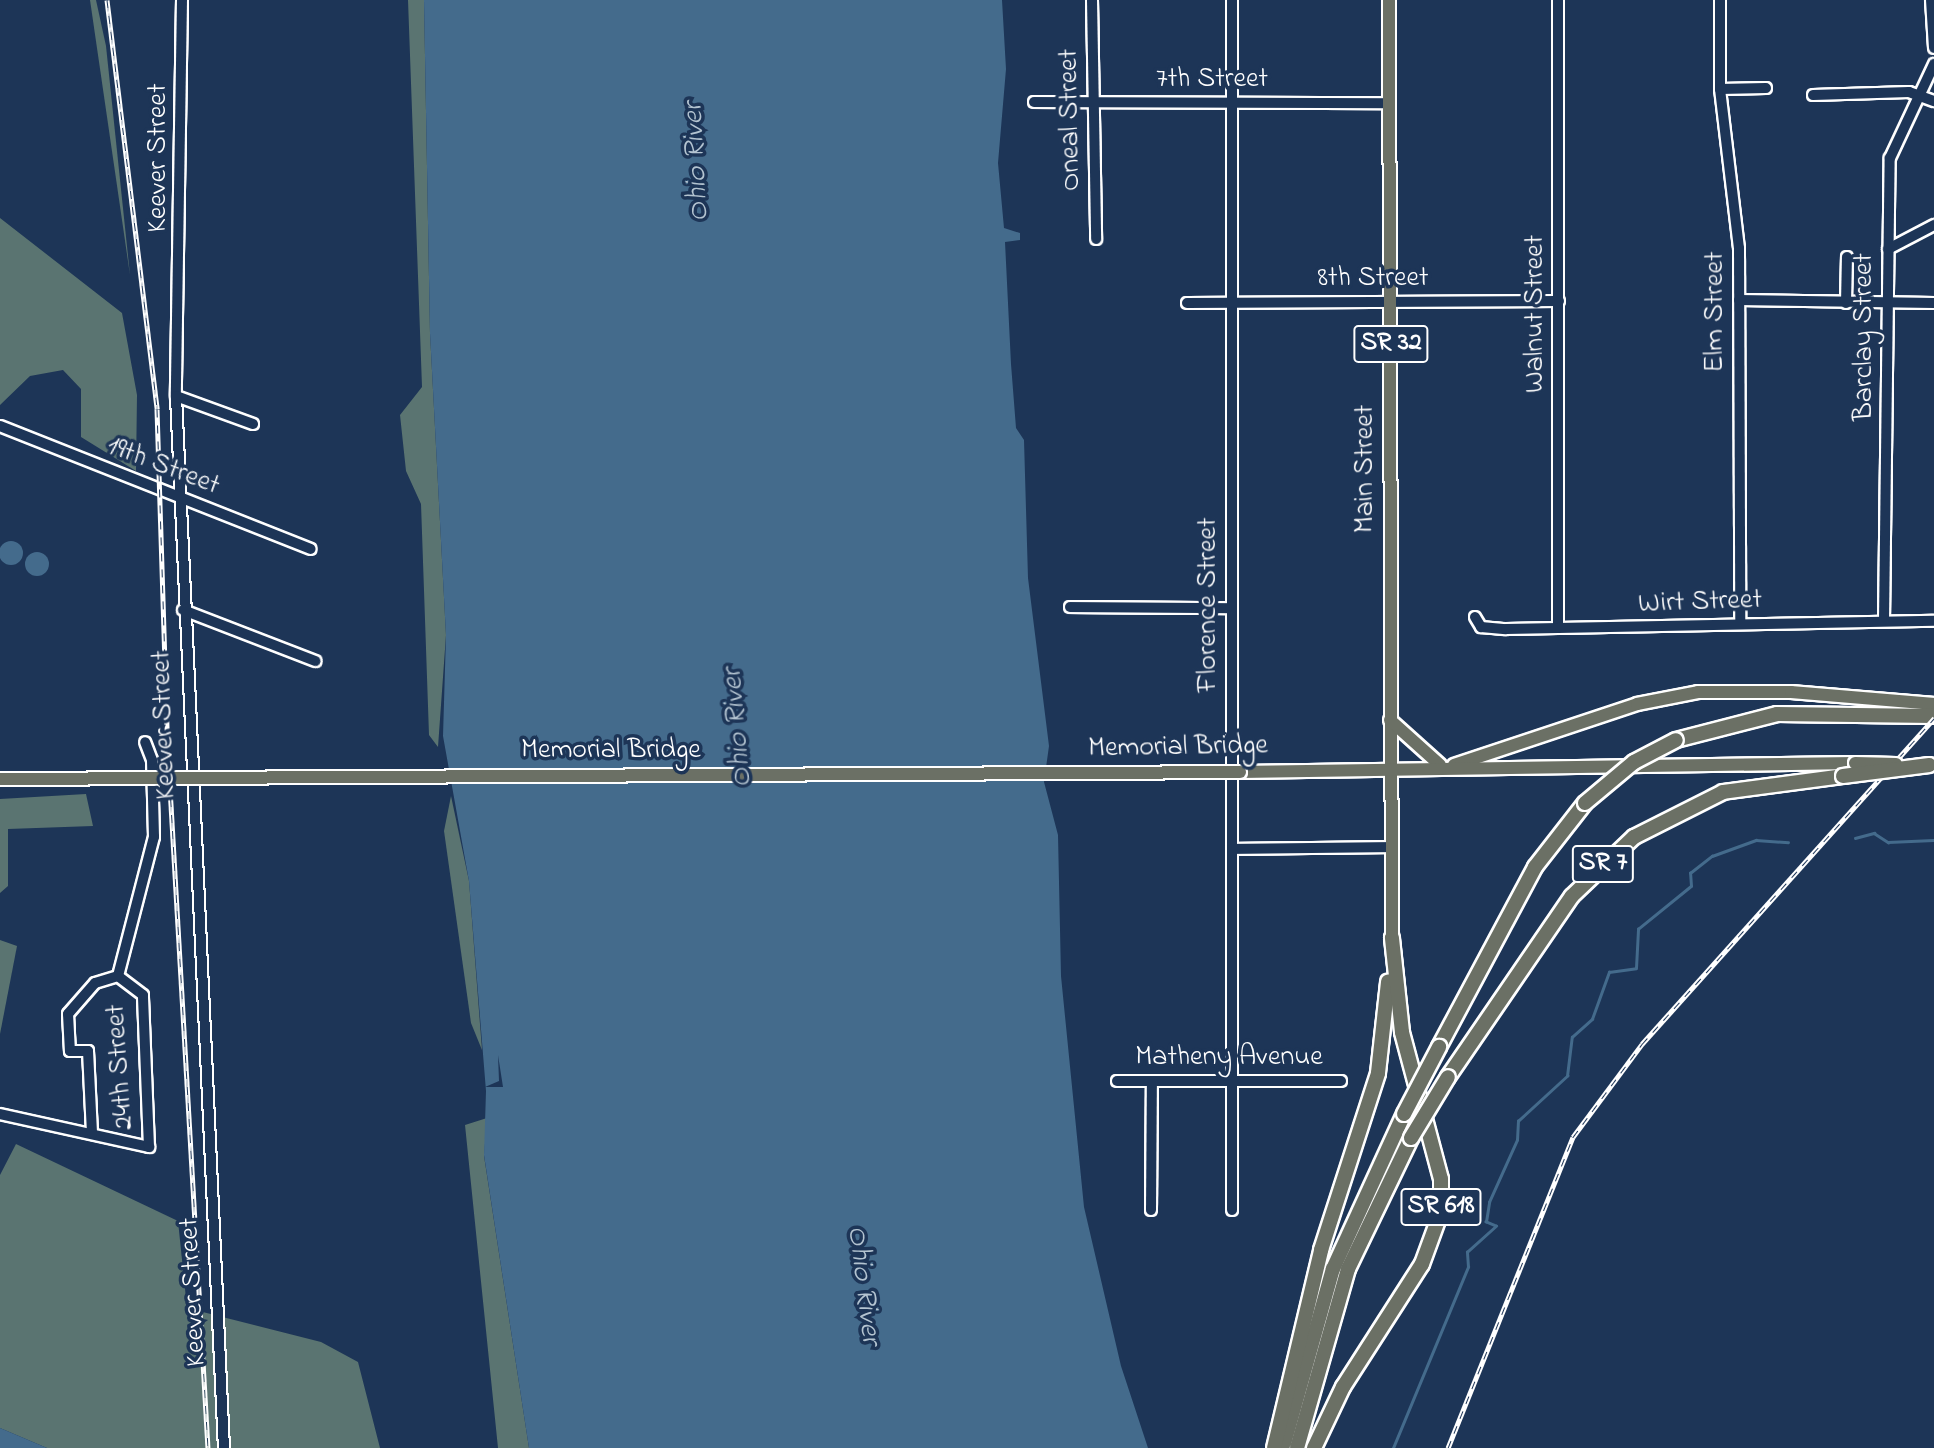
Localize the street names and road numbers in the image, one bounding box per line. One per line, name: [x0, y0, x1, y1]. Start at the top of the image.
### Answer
street label: Oneal Street: [1053, 49, 1089, 191]
street label: 7th Street: [1156, 63, 1268, 97]
street label: Keever Street: [142, 83, 176, 233]
street label: Walnut Street: [1519, 235, 1553, 393]
street label: Elm Street: [1699, 252, 1733, 372]
street label: Barclay Street: [1848, 253, 1882, 421]
street label: 8th Street: [1318, 262, 1428, 296]
road number: SR 32: [1352, 322, 1430, 366]
street label: Main Street: [1349, 405, 1383, 533]
street label: 19th Street: [102, 430, 224, 504]
street label: Florence Street: [1192, 518, 1226, 692]
street label: Wirt Street: [1638, 584, 1762, 622]
street label: Keever Street: [146, 650, 184, 800]
street label: Memorial Bridge: [1088, 730, 1268, 766]
street label: Memorial Bridge: [521, 734, 701, 768]
road number: SR 7: [1572, 842, 1634, 886]
street label: 24th Street: [100, 1003, 142, 1131]
street label: Matheny Avenue: [1135, 1041, 1323, 1075]
road number: SR 618: [1399, 1184, 1483, 1230]
street label: Keever Street: [173, 1217, 215, 1367]

